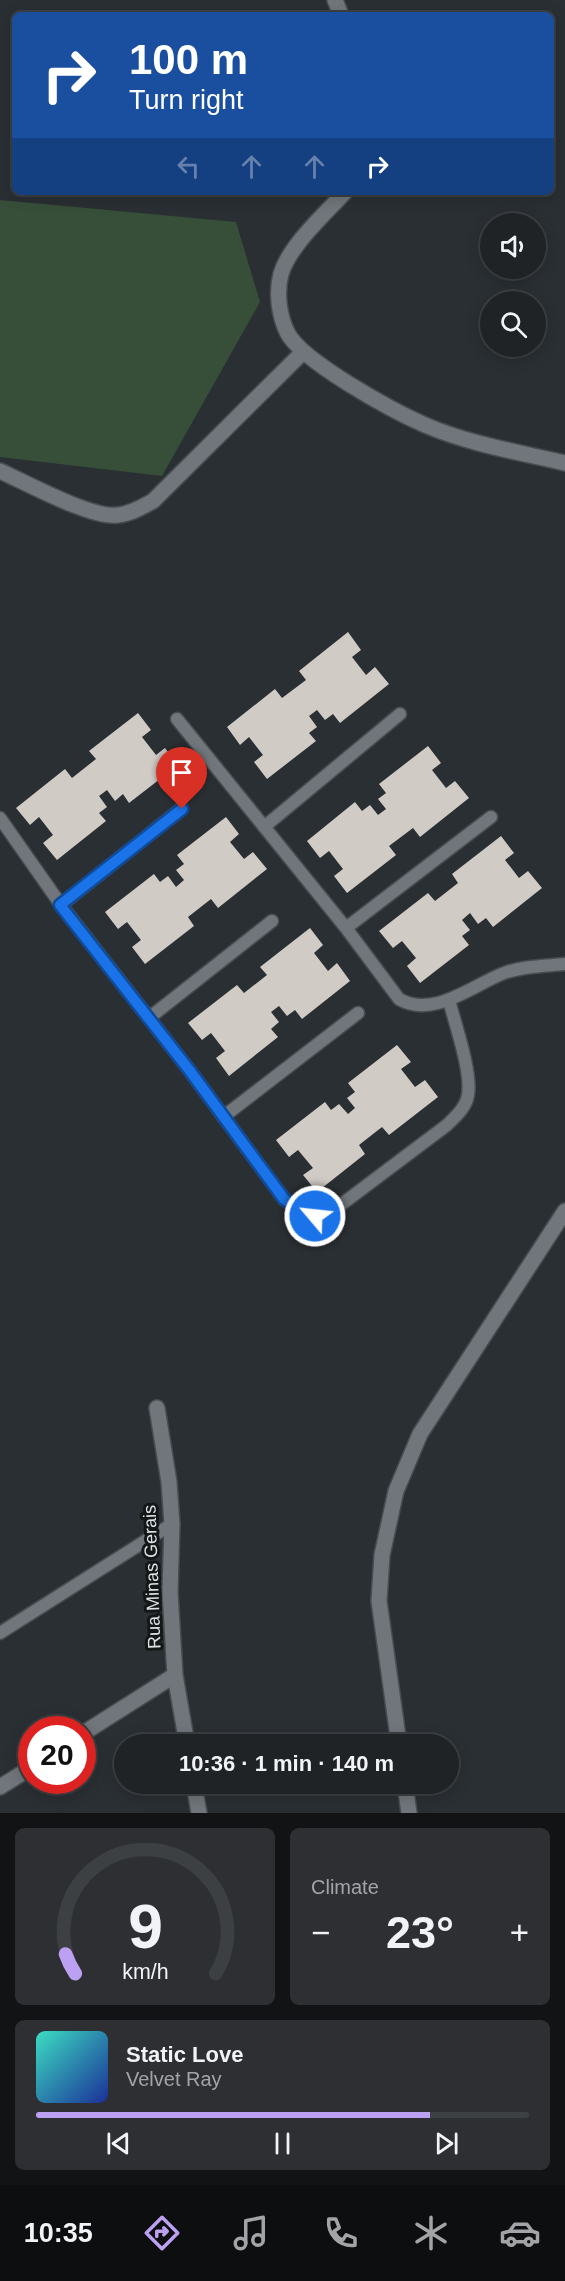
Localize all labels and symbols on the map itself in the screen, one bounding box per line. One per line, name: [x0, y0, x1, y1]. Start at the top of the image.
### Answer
pin: [156, 747, 207, 809]
position arrow: [283, 1184, 347, 1248]
street label: Rua Minas Gerais: [139, 1505, 165, 1649]
speed limit sign: 20: [18, 1716, 96, 1794]

